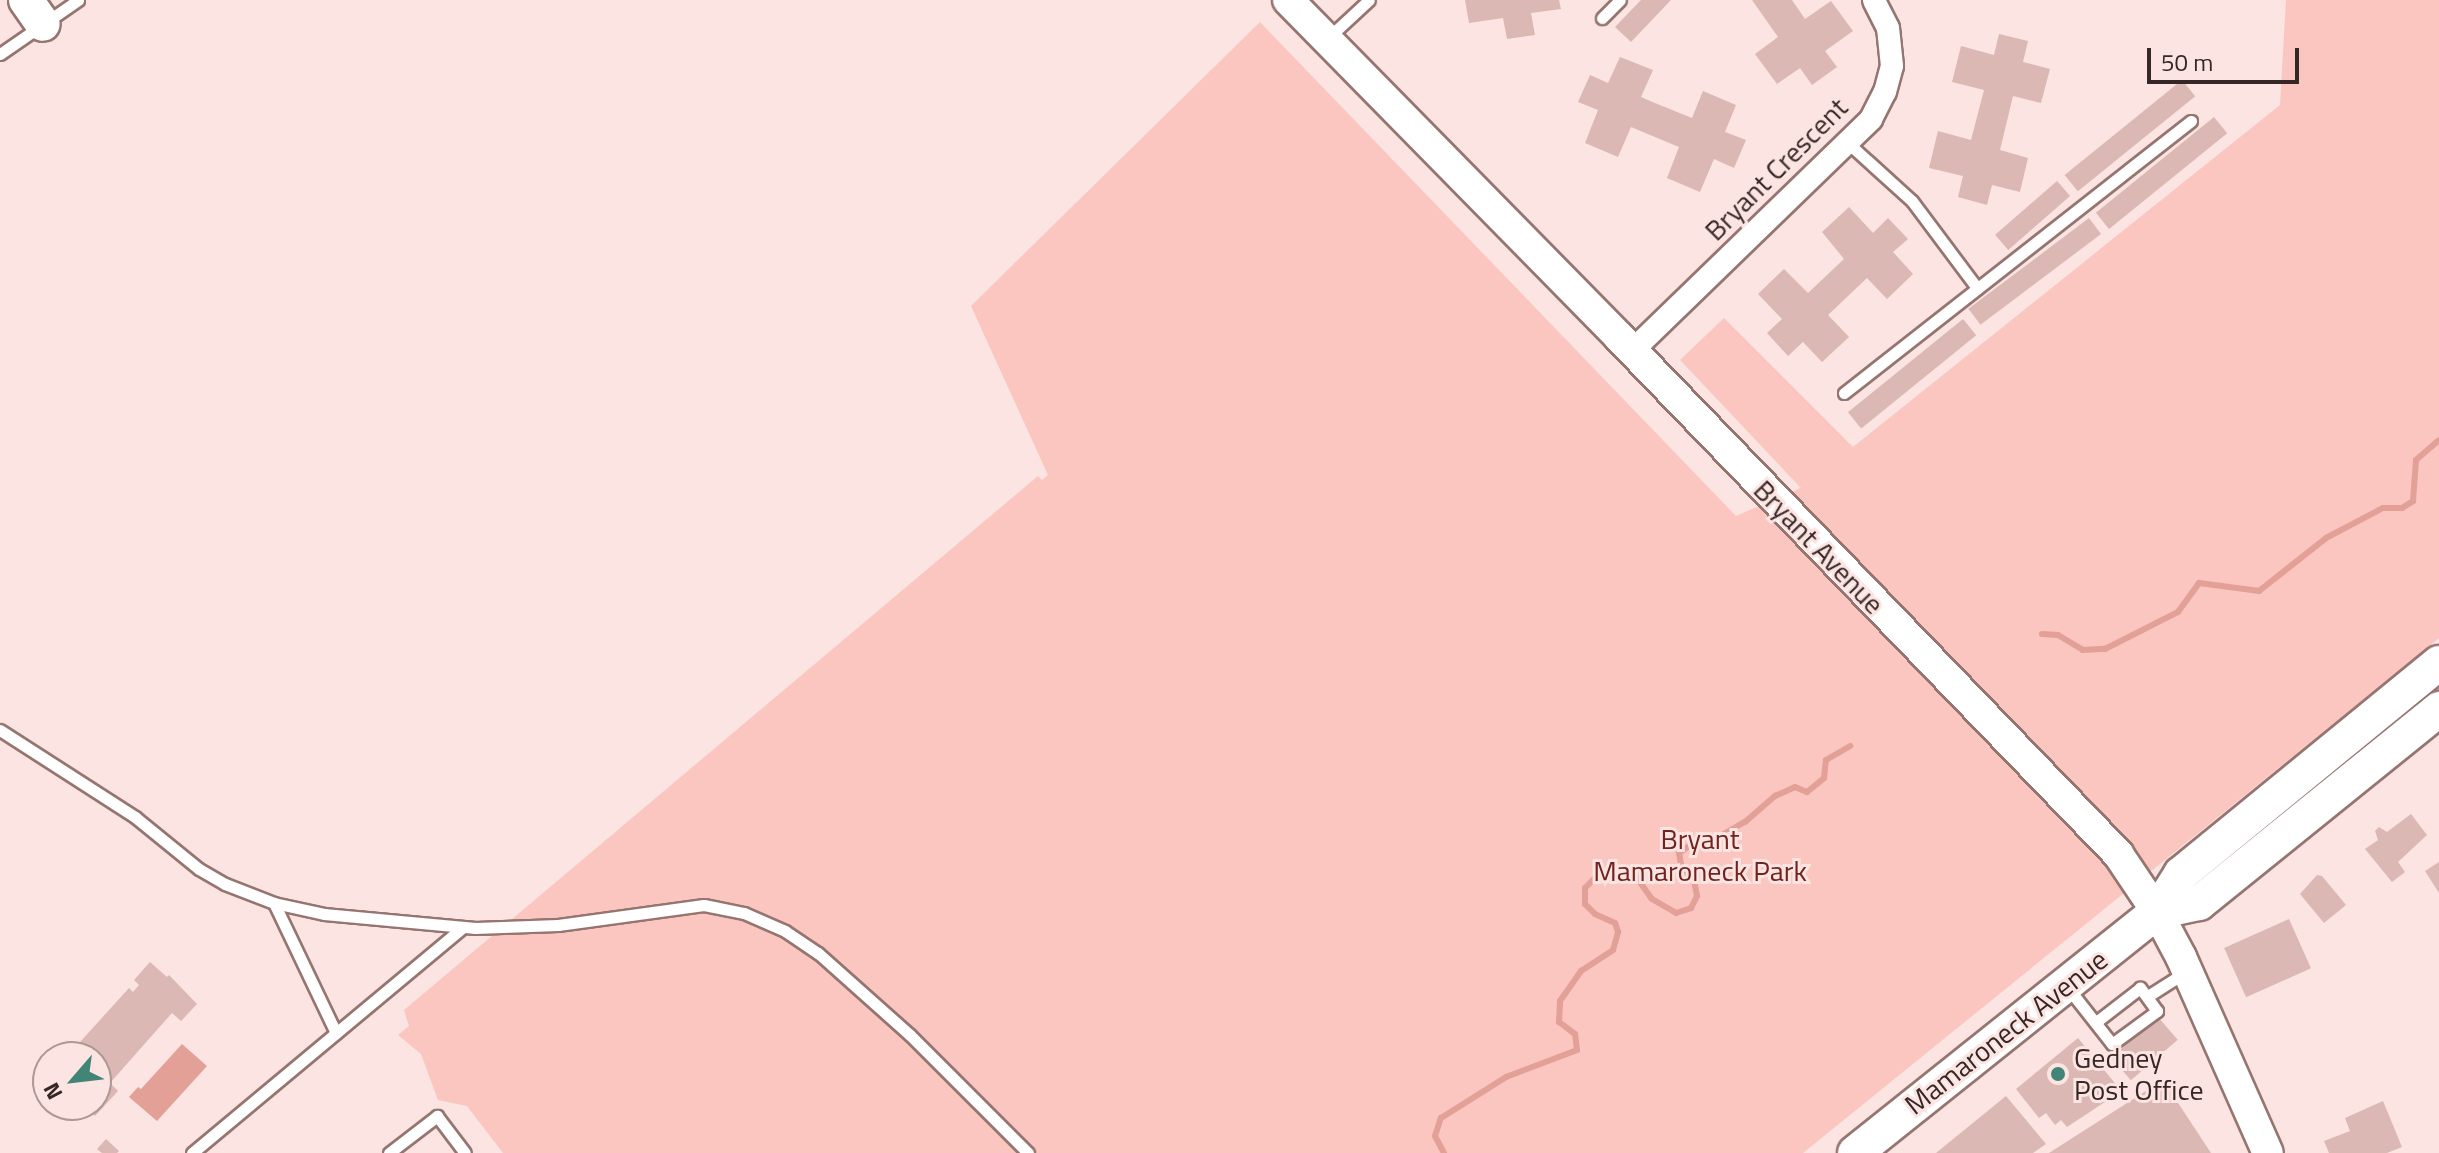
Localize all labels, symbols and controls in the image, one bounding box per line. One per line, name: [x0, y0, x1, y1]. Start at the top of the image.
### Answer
scale bar: [2151, 32, 2303, 82]
text: 50 m: [2161, 44, 2213, 80]
street label: Bryant Crescent: [1698, 91, 1854, 247]
street label: Bryant Avenue: [1747, 473, 1891, 621]
park label: Bryant Mamaroneck Park: [1593, 822, 1807, 888]
street label: Mamaroneck Avenue: [1898, 943, 2114, 1121]
north arrow: [32, 1041, 112, 1121]
place label: Gedney Post Office: [2074, 1041, 2204, 1107]
marker: Gedney Post Office: [2049, 1065, 2067, 1083]
text: N: [34, 1077, 71, 1106]

